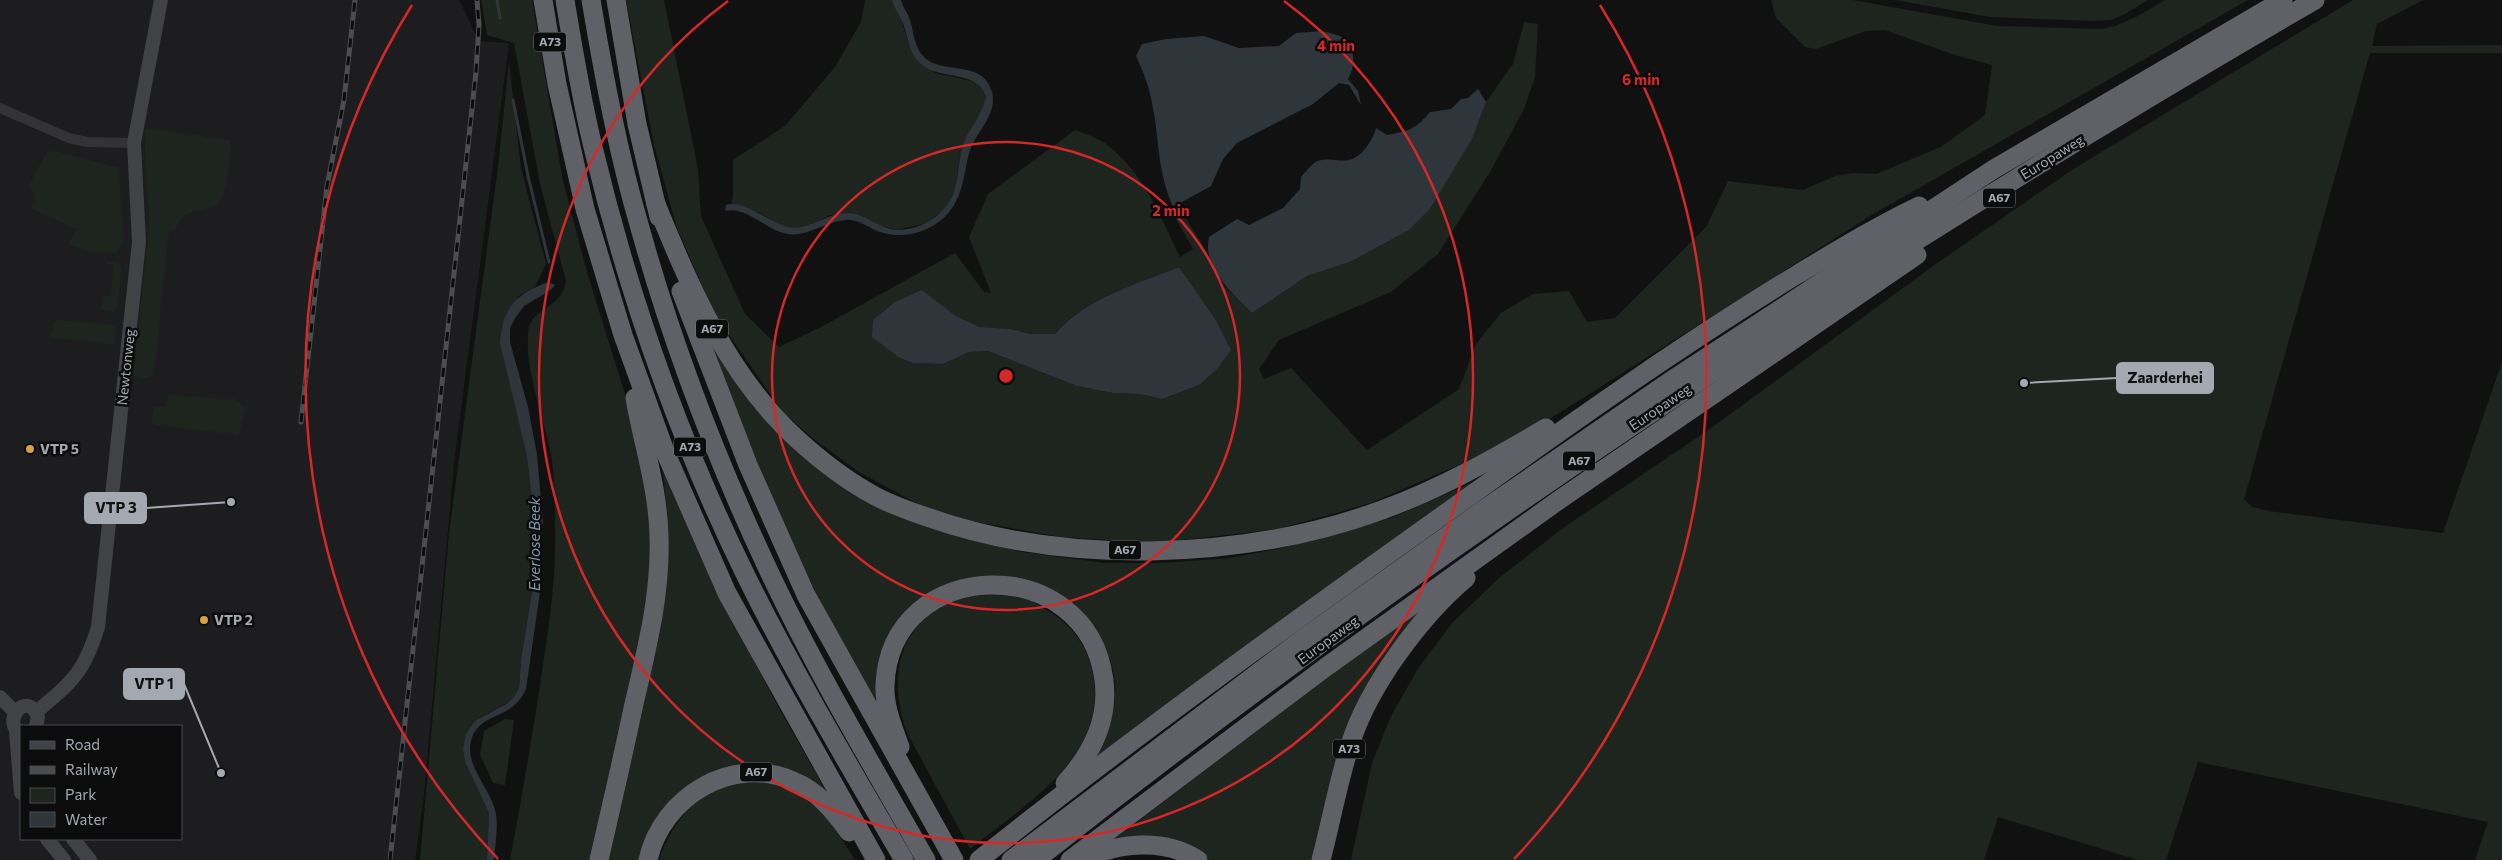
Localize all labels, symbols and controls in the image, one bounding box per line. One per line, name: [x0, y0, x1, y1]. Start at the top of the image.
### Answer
road number: A73: [534, 32, 566, 52]
text: 4 min: [1317, 36, 1355, 54]
text: 6 min: [1622, 70, 1660, 88]
street label: Europaweg: [2017, 130, 2087, 183]
road number: A67: [1983, 188, 2015, 208]
text: 2 min: [1152, 201, 1190, 219]
road number: A67: [696, 320, 728, 338]
street label: Newtonweg: [113, 327, 138, 406]
callout: Zaarderhei: [2117, 363, 2213, 393]
centre of rings: [997, 367, 1015, 385]
text: Zaarderhei: [2127, 368, 2203, 386]
street label: Europaweg: [1625, 379, 1694, 434]
road number: A73: [674, 438, 706, 457]
place label: VTP 5: [40, 440, 79, 457]
marker: VTP 5: [24, 443, 36, 455]
road number: A67: [1563, 452, 1595, 471]
callout: VTP 3: [85, 493, 146, 523]
water label: Everlose Beek: [525, 496, 543, 591]
text: VTP 3: [95, 498, 137, 516]
road number: A67: [1109, 540, 1141, 560]
place label: VTP 2: [214, 611, 253, 628]
street label: Europaweg: [1294, 612, 1362, 667]
marker: VTP 2: [198, 614, 210, 626]
callout: VTP 1: [124, 669, 184, 699]
text: VTP 1: [134, 674, 174, 692]
legend: [20, 725, 182, 840]
text: Road: [65, 735, 100, 753]
road number: A73: [1333, 740, 1365, 759]
text: Railway: [65, 760, 118, 778]
road number: A67: [740, 762, 772, 782]
text: Park: [65, 785, 96, 803]
text: Water: [65, 810, 107, 828]

